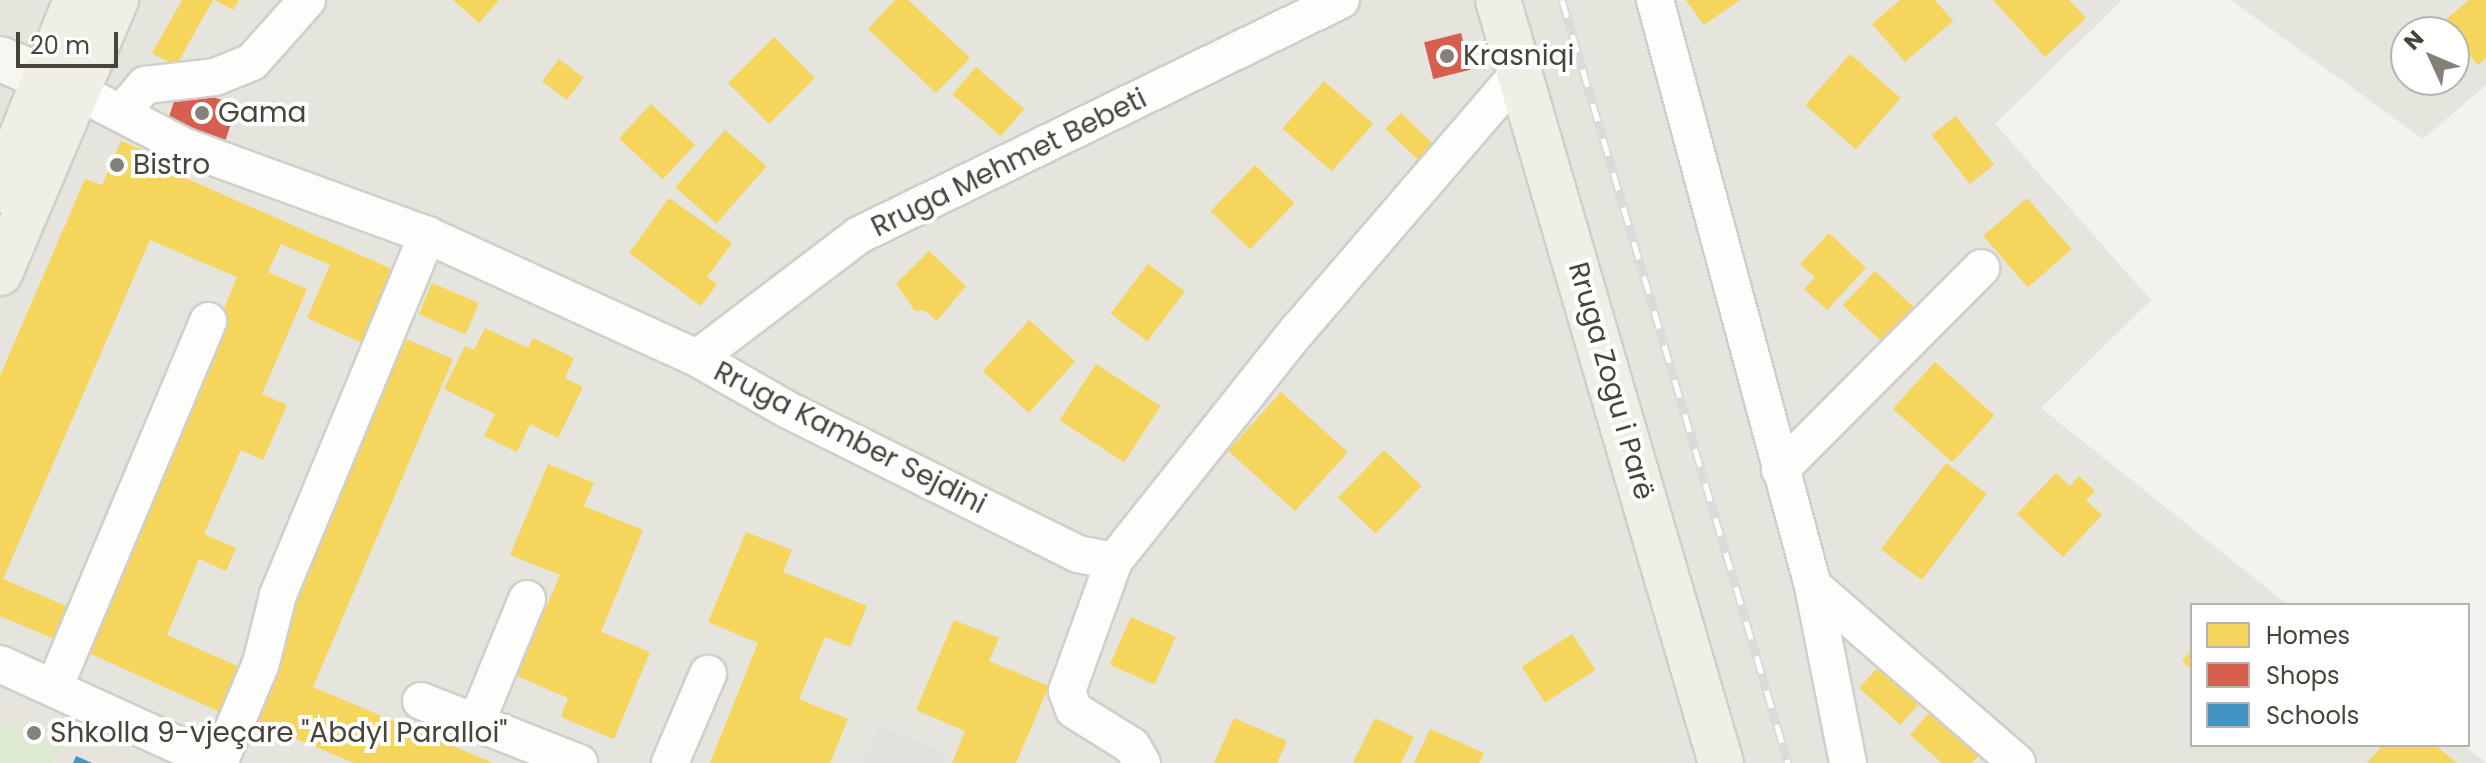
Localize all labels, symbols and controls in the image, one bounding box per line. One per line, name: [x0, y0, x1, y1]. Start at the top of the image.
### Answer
scale bar: [20, 16, 122, 66]
north arrow: [2390, 16, 2470, 96]
text: N: [2397, 24, 2431, 57]
text: 20 m: [30, 29, 90, 62]
place label: Krasniqi: [1463, 39, 1574, 73]
marker: Krasniqi: [1438, 47, 1456, 65]
street label: Rruga Mehmet Bebeti: [866, 82, 1152, 244]
place label: Gama: [218, 96, 306, 130]
marker: Gama: [193, 104, 211, 122]
place label: Bistro: [133, 148, 210, 182]
marker: Bistro: [108, 156, 126, 174]
street label: Rruga Zogu i Parë: [1561, 258, 1661, 504]
street label: Rruga Kamber Sejdini: [708, 355, 992, 521]
legend: [2190, 603, 2470, 747]
text: Homes: [2266, 619, 2350, 652]
text: Shops: [2266, 659, 2340, 692]
text: Schools: [2266, 699, 2359, 732]
place label: Shkolla 9-vjeçare "Abdyl Paralloi": [50, 716, 507, 750]
marker: Shkolla 9-vjeçare "Abdyl Paralloi": [25, 724, 43, 742]

